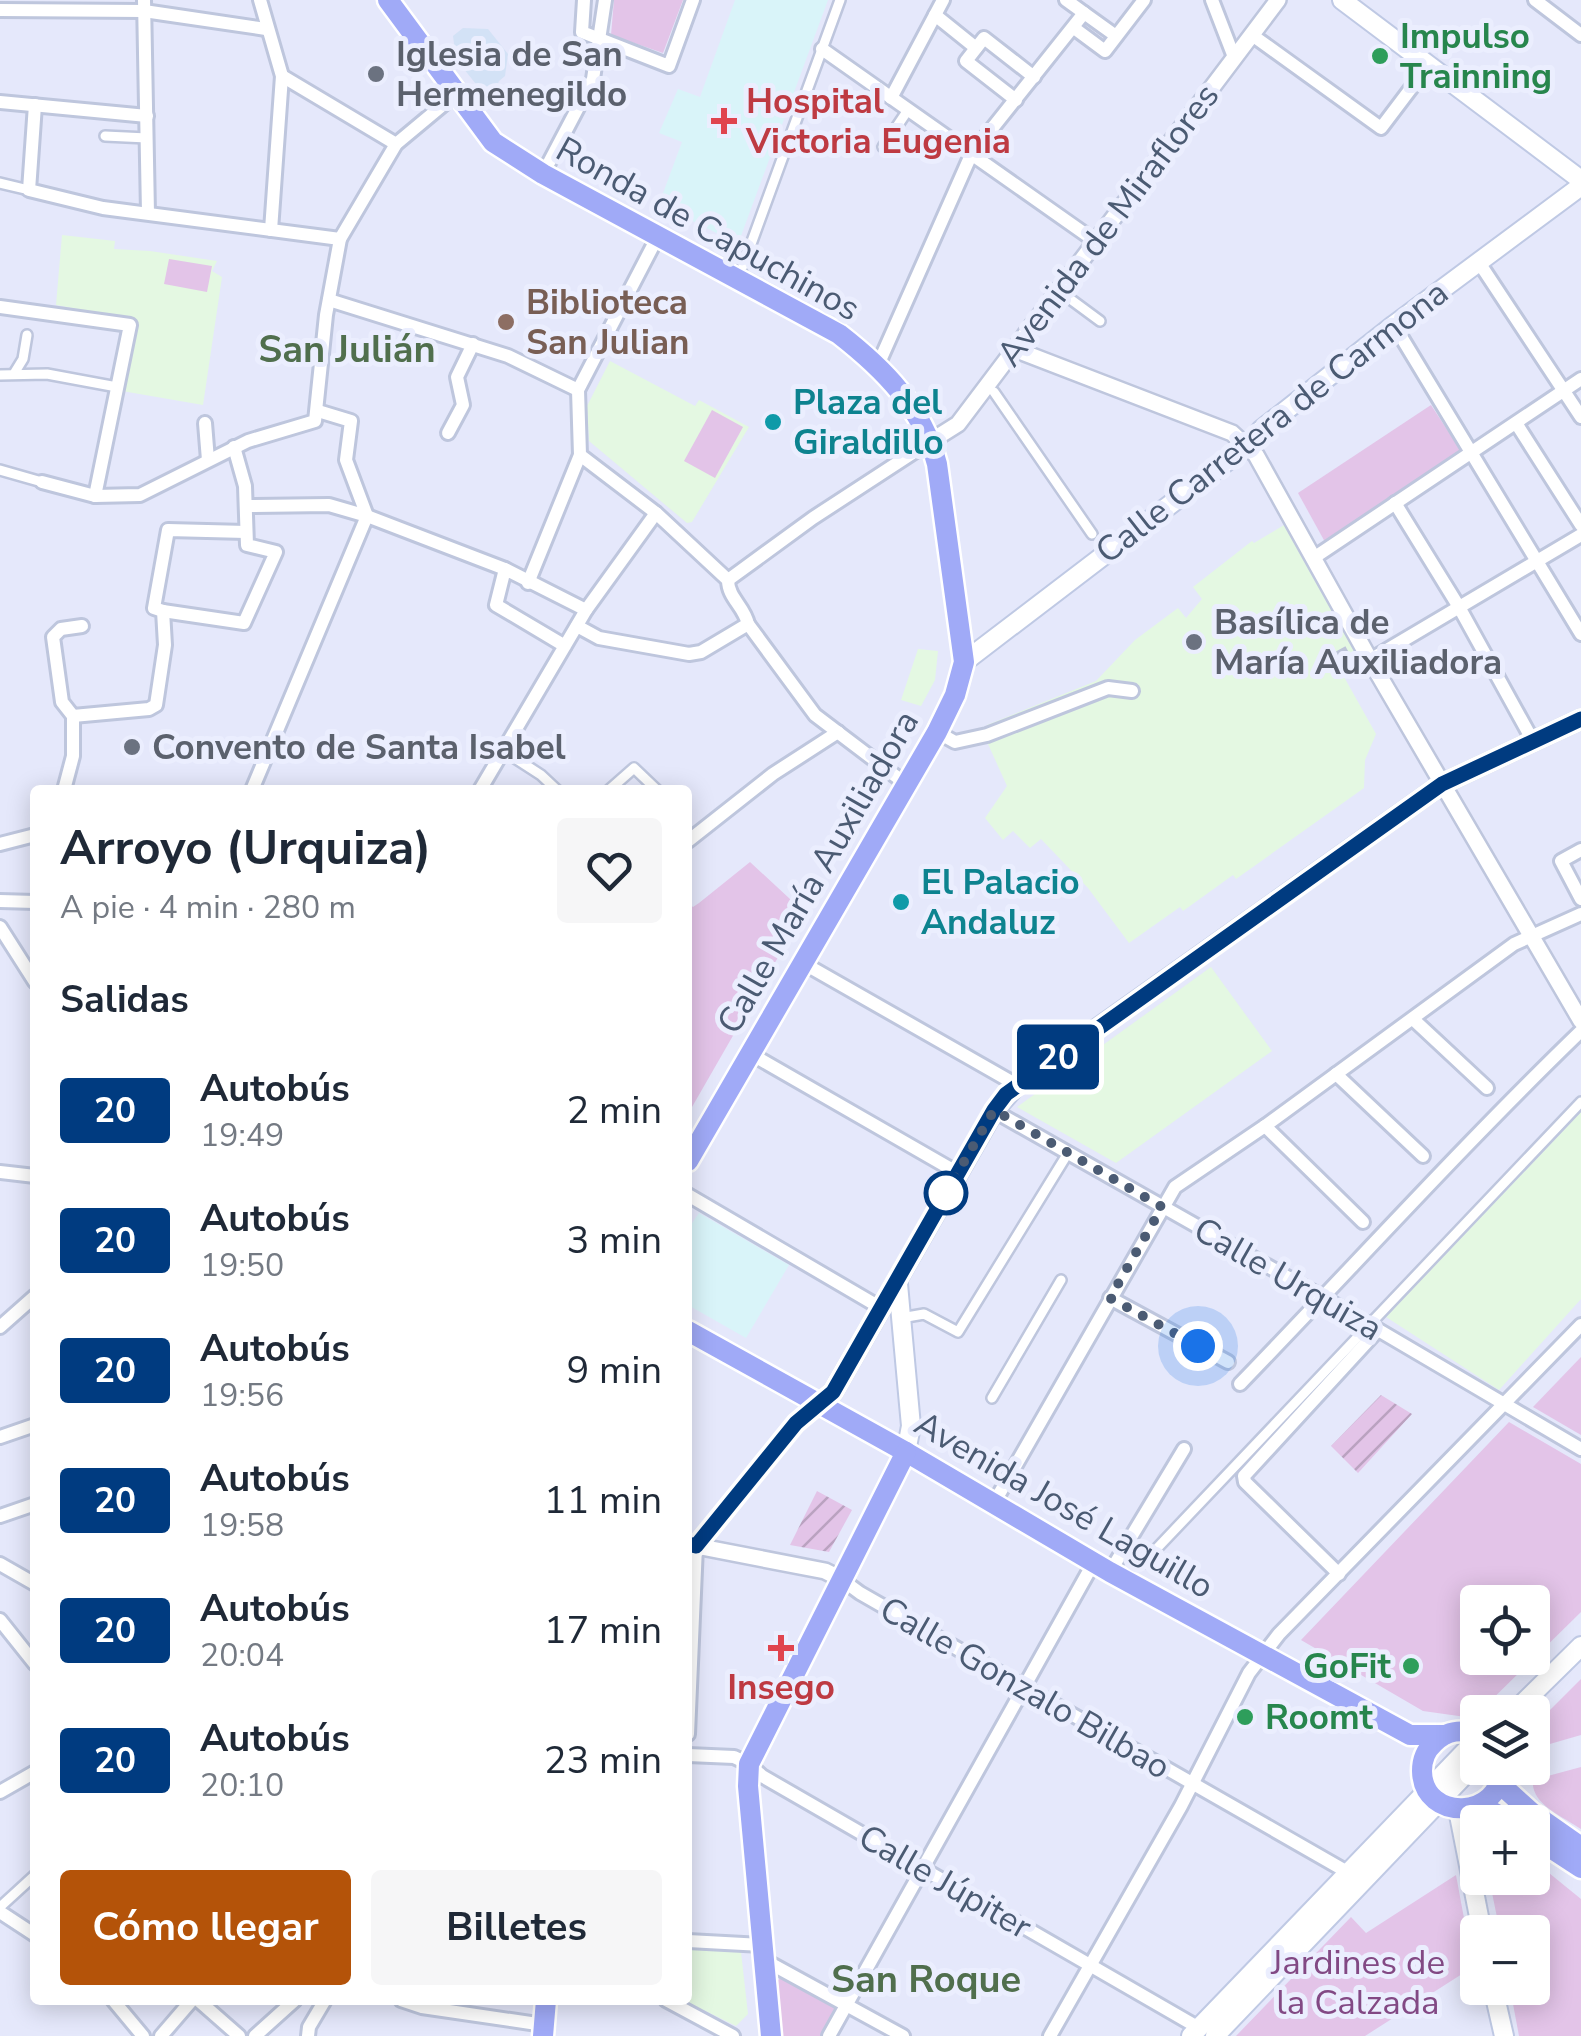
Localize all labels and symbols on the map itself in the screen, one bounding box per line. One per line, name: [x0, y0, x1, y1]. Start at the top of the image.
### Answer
place label: Impulso Trainning: [1400, 13, 1552, 100]
place label: Iglesia de San Hermenegildo: [396, 31, 627, 118]
marker: Impulso Trainning: [1369, 45, 1391, 67]
marker: Iglesia de San Hermenegildo: [365, 63, 387, 85]
street label: Avenida de Miraflores: [986, 74, 1230, 376]
place label: Hospital Victoria Eugenia: [745, 78, 1011, 165]
marker: Hospital Victoria Eugenia: [711, 108, 737, 134]
street label: Ronda de Capuchinos: [548, 126, 868, 332]
street label: Calle Carretera de Carmona: [1086, 270, 1458, 574]
place label: Biblioteca San Julian: [526, 279, 690, 366]
marker: Biblioteca San Julian: [495, 311, 517, 333]
district label: San Julián: [258, 324, 436, 375]
place label: Plaza del Giraldillo: [793, 379, 944, 466]
marker: Plaza del Giraldillo: [762, 411, 784, 433]
place label: Basílica de María Auxiliadora: [1214, 599, 1502, 686]
marker: Basílica de María Auxiliadora: [1183, 631, 1205, 653]
street label: Calle María Auxiliadora: [706, 702, 930, 1042]
place label: Convento de Santa Isabel: [152, 724, 566, 771]
marker: Convento de Santa Isabel: [121, 736, 143, 758]
place label: El Palacio Andaluz: [921, 859, 1080, 946]
marker: El Palacio Andaluz: [890, 891, 912, 913]
line badge: 20: [1013, 1024, 1103, 1090]
unlabelled marker: [925, 1172, 967, 1214]
street label: Calle Urquiza: [1185, 1206, 1391, 1352]
your location: [1173, 1321, 1223, 1371]
street label: Avenida José Laguillo: [906, 1400, 1222, 1610]
street label: Calle Gonzalo Bilbao: [871, 1586, 1179, 1790]
marker: Insego: [768, 1635, 794, 1661]
place label: GoFit: [1303, 1643, 1392, 1690]
marker: GoFit: [1400, 1655, 1422, 1677]
place label: Insego: [727, 1664, 835, 1711]
place label: Roomt: [1265, 1694, 1374, 1741]
marker: Roomt: [1234, 1706, 1256, 1728]
street label: Calle Júpiter: [850, 1814, 1040, 1951]
park label: Jardines de la Calzada: [1270, 1939, 1445, 2026]
district label: San Roque: [831, 1954, 1021, 2005]

